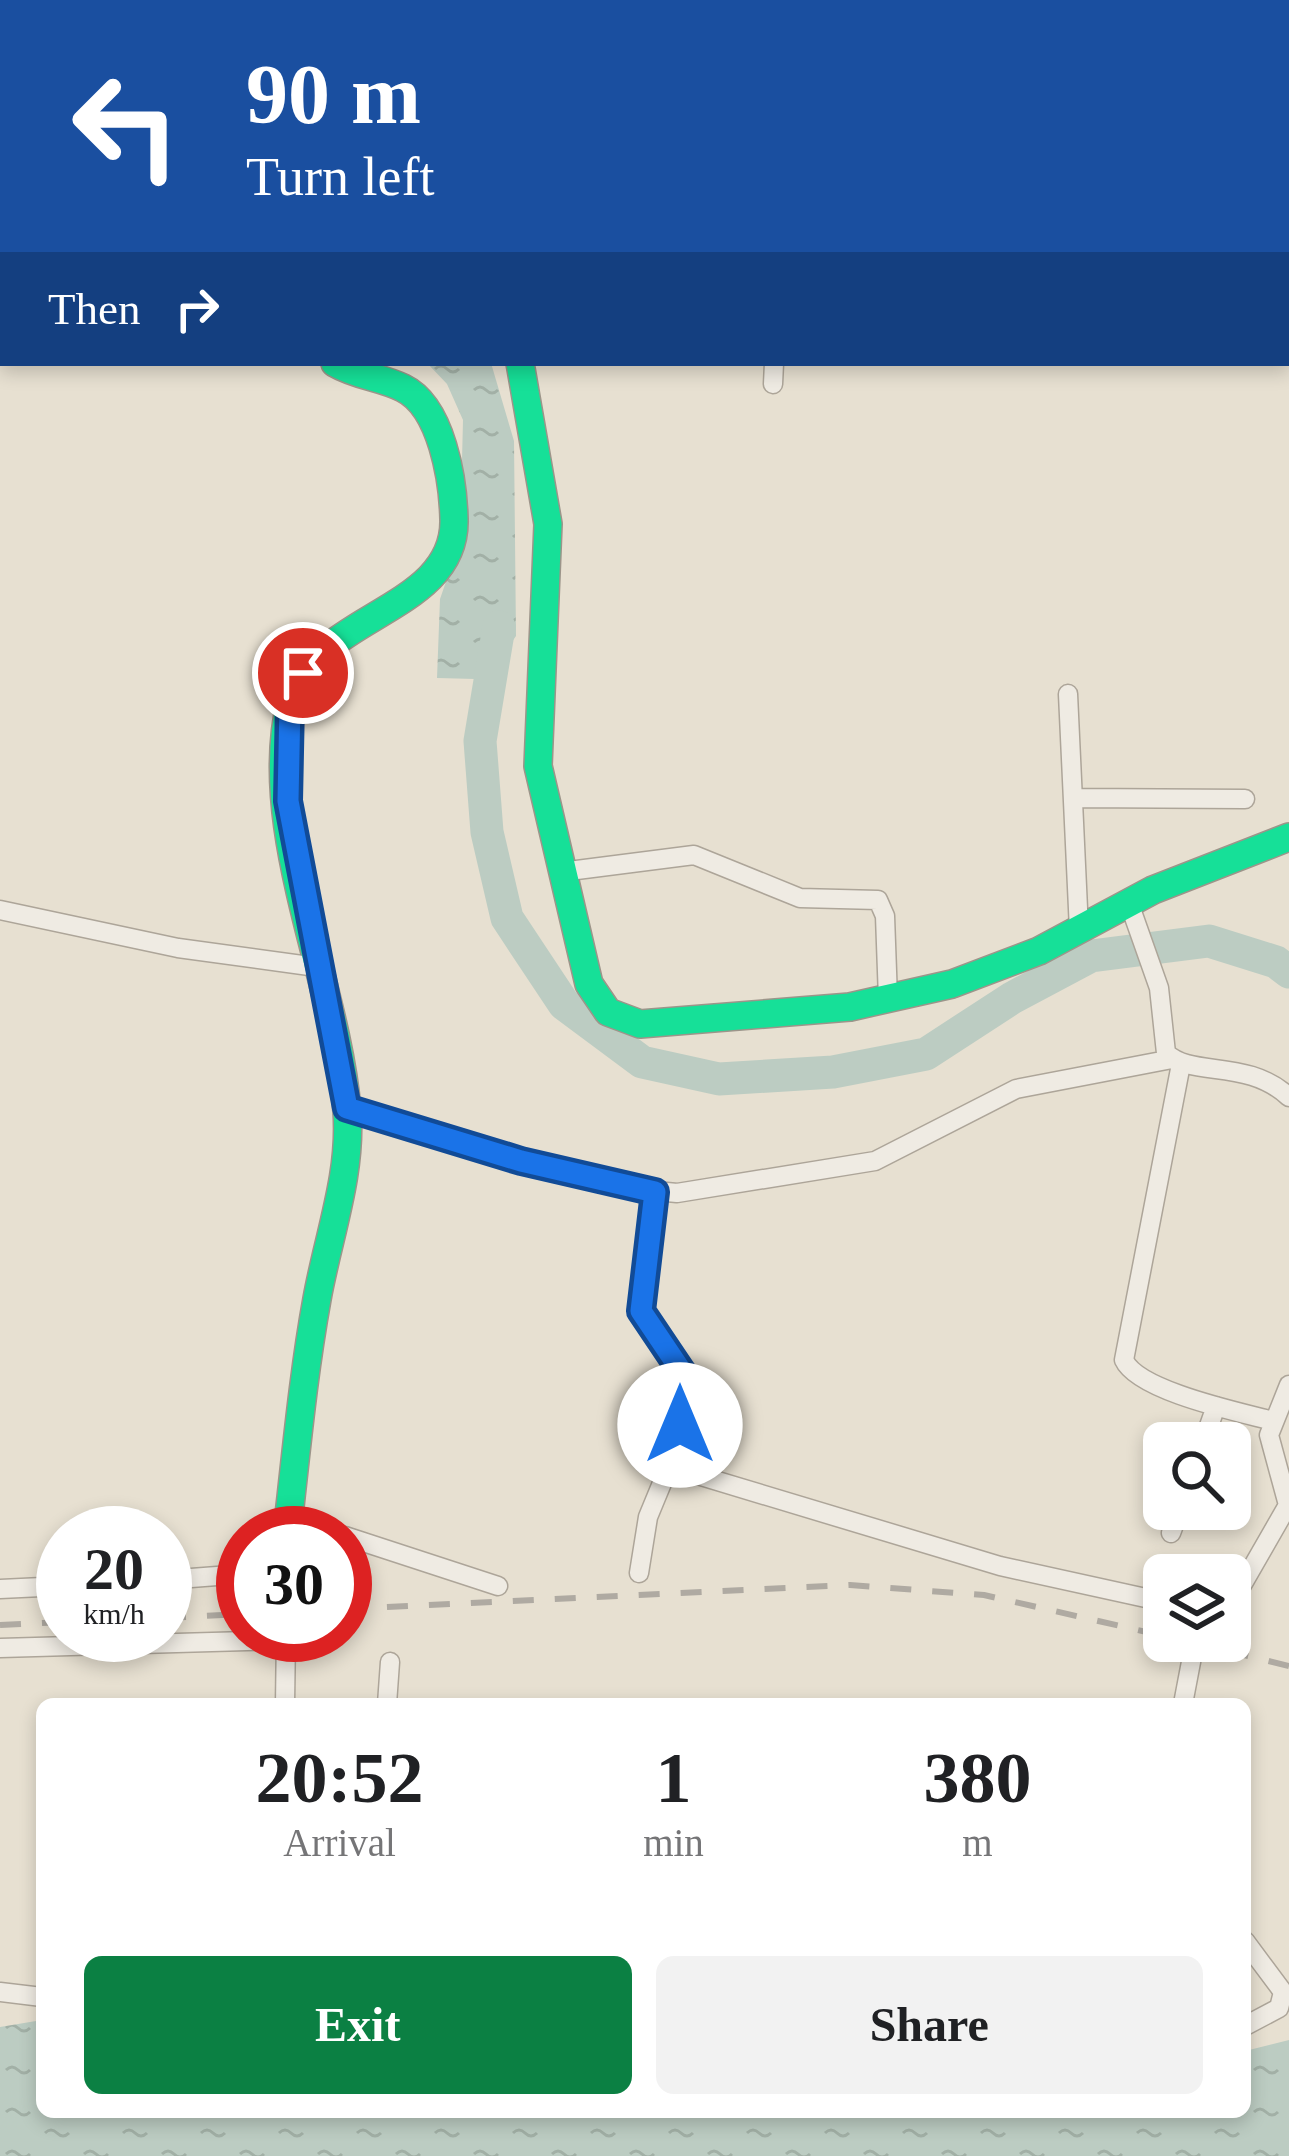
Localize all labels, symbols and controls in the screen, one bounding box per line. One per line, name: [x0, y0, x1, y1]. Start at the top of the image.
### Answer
icon: left: [48, 48, 204, 204]
text: 90 m: [246, 48, 421, 141]
text: Turn left: [246, 147, 435, 207]
icon: right: [164, 276, 230, 342]
text: Then: [48, 284, 140, 334]
pin: [252, 622, 354, 724]
icon: arrive: [270, 640, 336, 706]
position arrow: [617, 1362, 743, 1488]
map controls: [1143, 1422, 1251, 1662]
button: search: [1143, 1422, 1251, 1530]
speed limit sign: 30: [216, 1506, 372, 1662]
text: 20: [84, 1536, 144, 1602]
button: layers: [1143, 1554, 1251, 1662]
text: km/h: [83, 1597, 145, 1630]
text: 20:52: [256, 1738, 424, 1818]
text: 1: [655, 1738, 691, 1818]
text: 380: [923, 1738, 1031, 1818]
text: Arrival: [283, 1821, 396, 1864]
text: min: [643, 1821, 704, 1864]
text: m: [962, 1821, 993, 1864]
button: Exit: [84, 1956, 632, 2094]
button: Share: [656, 1956, 1203, 2094]

